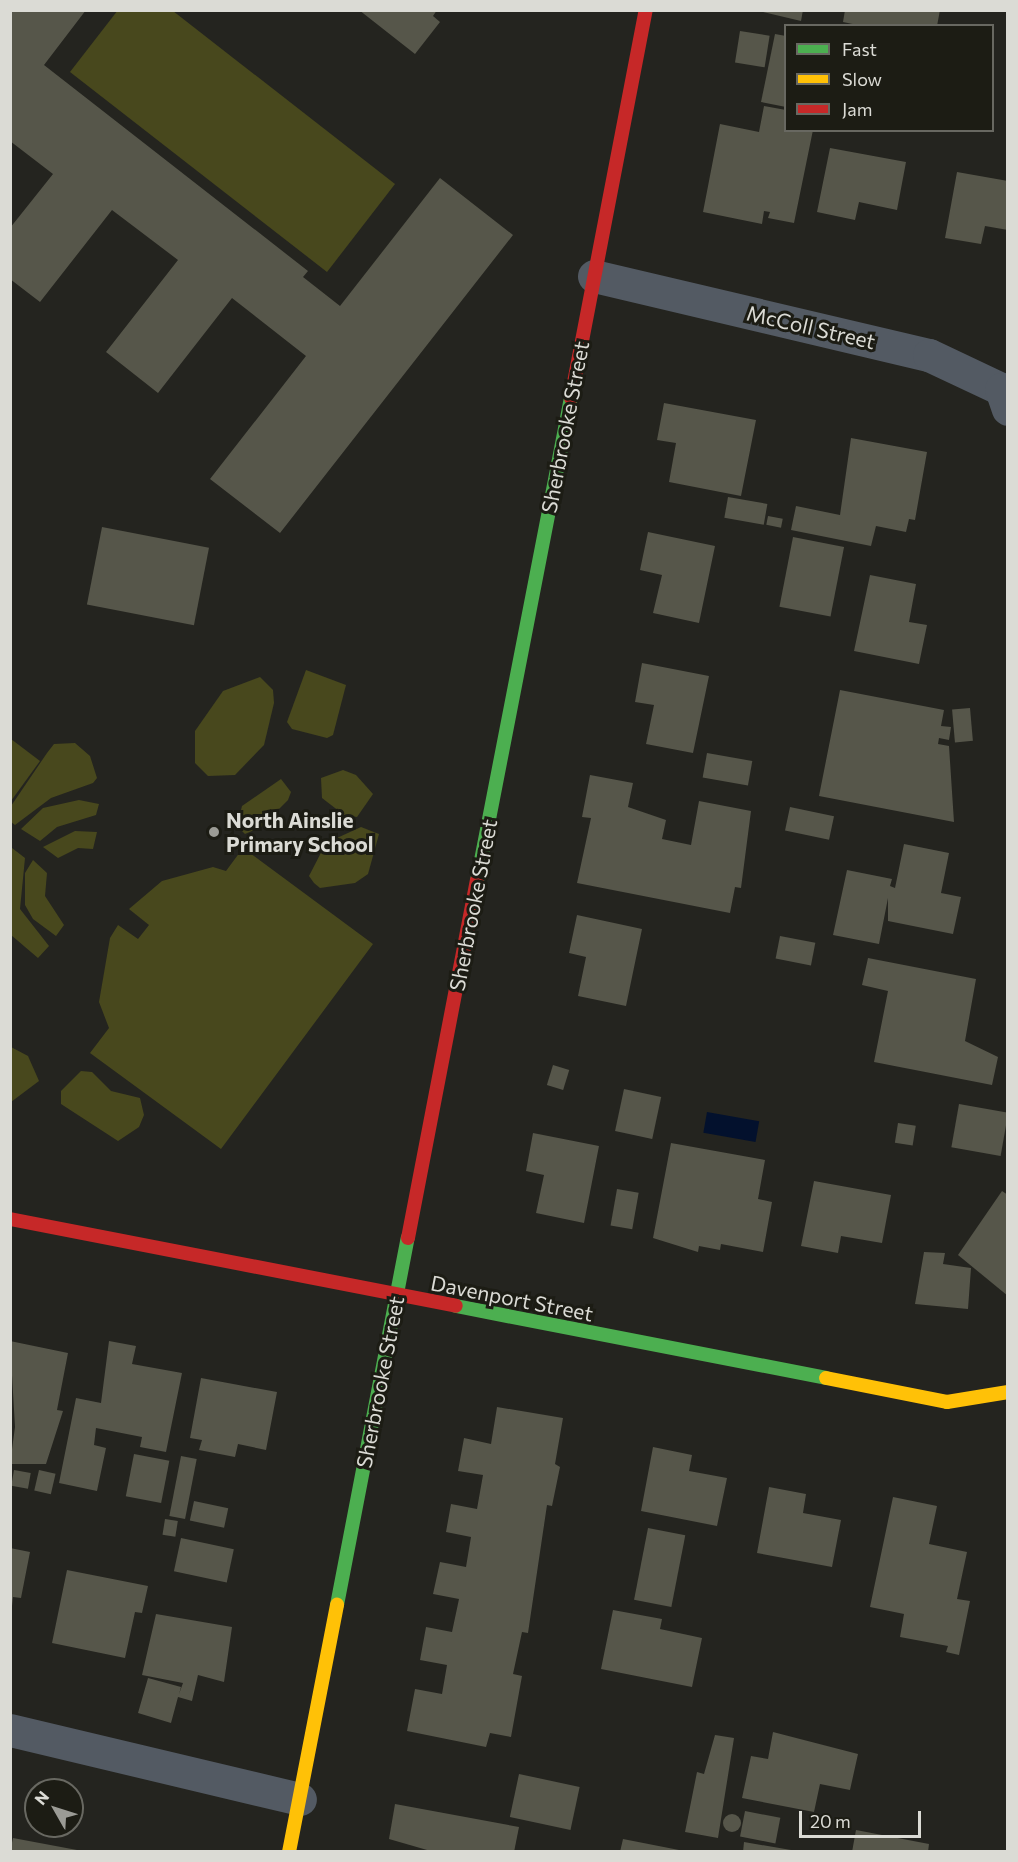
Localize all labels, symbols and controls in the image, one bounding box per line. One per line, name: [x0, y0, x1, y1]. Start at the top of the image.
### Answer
legend: [784, 24, 994, 132]
text: Fast: [842, 38, 877, 60]
text: Slow: [842, 68, 882, 90]
text: Jam: [842, 98, 872, 120]
street label: McColl Street: [744, 300, 878, 354]
street label: Sherbrooke Street: [536, 339, 594, 515]
place label: North Ainslie Primary School: [226, 807, 373, 857]
street label: Sherbrooke Street: [444, 817, 502, 993]
marker: North Ainslie Primary School: [207, 825, 221, 839]
street label: Davenport Street: [429, 1270, 595, 1326]
street label: Sherbrooke Street: [351, 1294, 409, 1470]
north arrow: [24, 1778, 84, 1838]
text: N: [30, 1787, 52, 1808]
scale bar: [802, 1799, 924, 1837]
text: 20 m: [810, 1810, 851, 1832]

